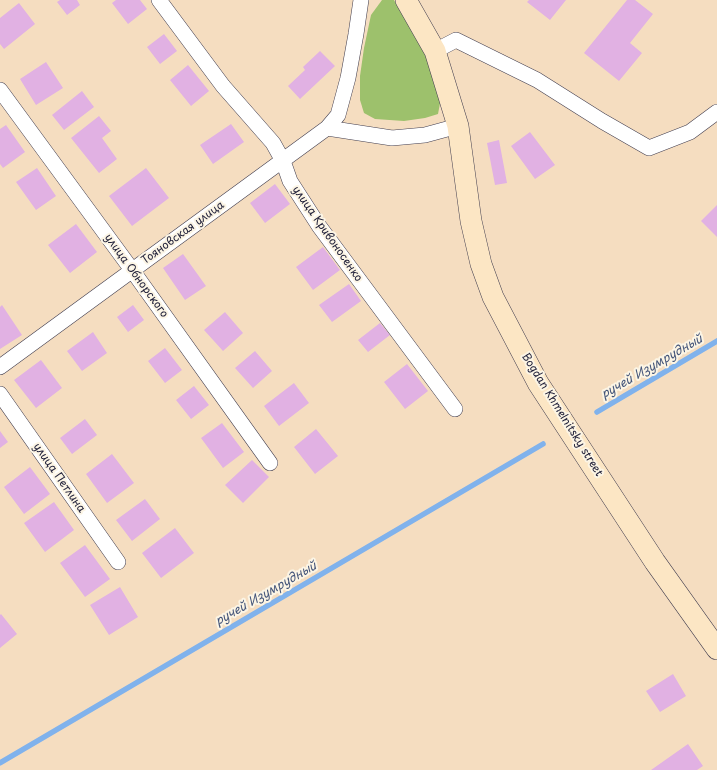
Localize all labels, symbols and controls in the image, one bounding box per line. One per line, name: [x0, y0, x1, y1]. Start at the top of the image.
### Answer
street label: улица Кривоносенко: [289, 184, 365, 284]
street label: Тояновская улица: [139, 199, 227, 267]
street label: улица Обнорского: [101, 232, 171, 320]
water label: ручей Изумрудный: [599, 332, 705, 402]
street label: Bogdan Khmelnitsky street: [519, 351, 605, 479]
street label: улица Петлина: [30, 441, 88, 515]
water label: ручей Изумрудный: [213, 559, 319, 629]

